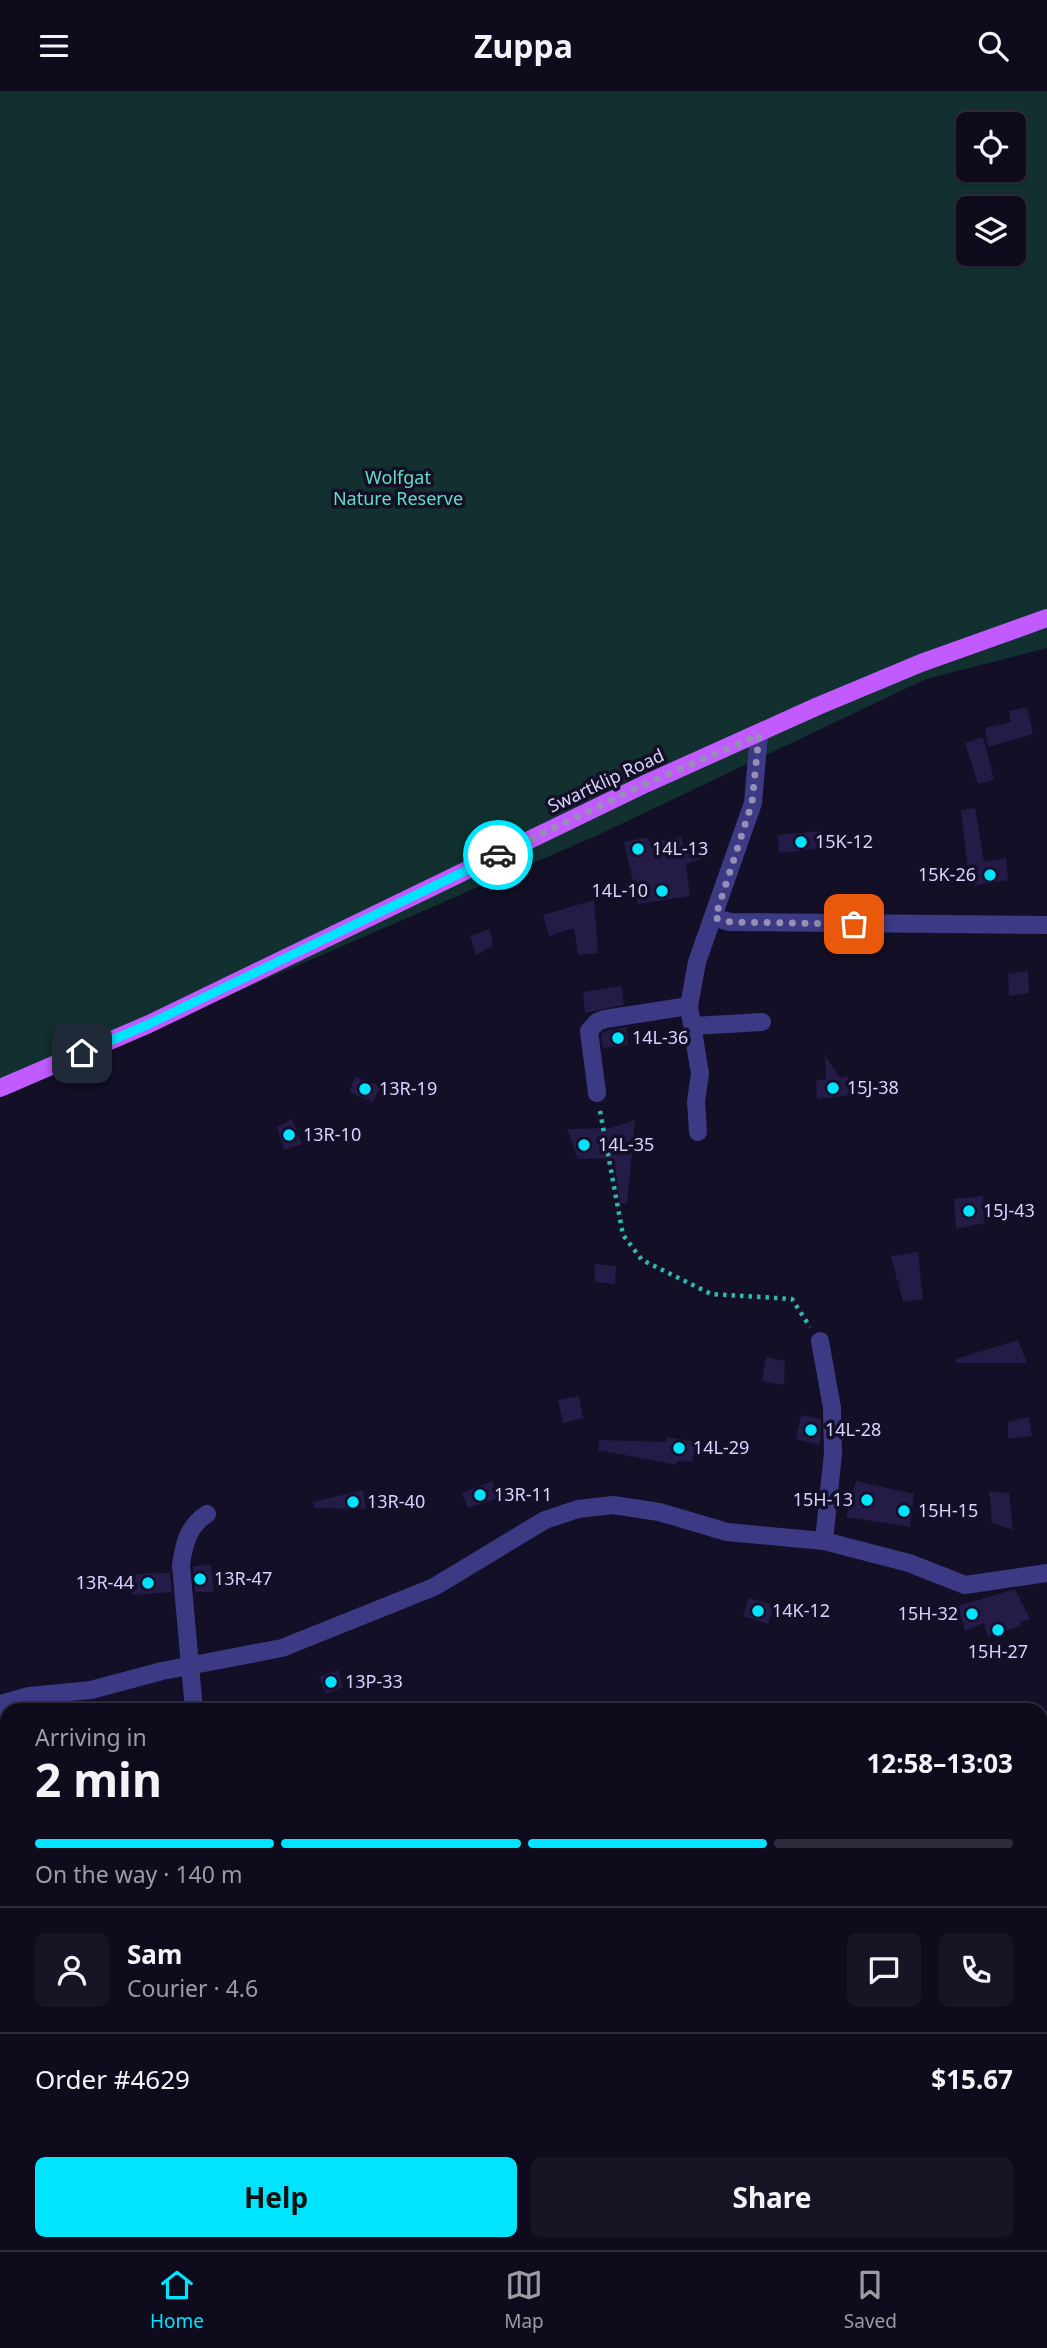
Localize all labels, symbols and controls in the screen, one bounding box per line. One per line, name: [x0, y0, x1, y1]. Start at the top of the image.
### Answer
text: Zuppa: [474, 24, 573, 67]
icon: menu: [35, 27, 73, 65]
icon: search: [974, 27, 1012, 65]
map controls: [956, 112, 1026, 266]
button: locate: [956, 112, 1026, 182]
button: layers: [956, 196, 1026, 266]
park label: Wolfgat Nature Reserve: [333, 465, 463, 510]
street label: Swartklip Road: [543, 743, 668, 818]
courier: [463, 820, 533, 890]
place label: 15K-12: [815, 829, 873, 853]
marker: 15K-12: [793, 834, 809, 850]
icon: car: [479, 836, 517, 874]
place label: 14L-13: [652, 836, 708, 860]
marker: 14L-13: [630, 841, 646, 857]
place label: 15K-26: [918, 862, 976, 886]
marker: 15K-26: [982, 867, 998, 883]
place label: 14L-10: [592, 878, 648, 902]
marker: 14L-10: [654, 883, 670, 899]
pin: [824, 894, 884, 954]
icon: bag: [835, 905, 873, 943]
pin: [52, 1023, 112, 1083]
place label: 14L-36: [632, 1025, 688, 1049]
marker: 14L-36: [610, 1030, 626, 1046]
icon: home: [63, 1034, 101, 1072]
place label: 15J-38: [847, 1075, 899, 1099]
place label: 13R-19: [379, 1076, 437, 1100]
marker: 15J-38: [825, 1080, 841, 1096]
marker: 13R-19: [357, 1081, 373, 1097]
place label: 13R-10: [303, 1122, 361, 1146]
marker: 13R-10: [281, 1127, 297, 1143]
place label: 14L-35: [598, 1132, 654, 1156]
marker: 14L-35: [576, 1137, 592, 1153]
place label: 15J-43: [983, 1198, 1035, 1222]
marker: 15J-43: [961, 1203, 977, 1219]
place label: 14L-28: [825, 1417, 881, 1441]
marker: 14L-28: [803, 1422, 819, 1438]
place label: 14L-29: [693, 1435, 749, 1459]
marker: 14L-29: [671, 1440, 687, 1456]
place label: 13R-11: [494, 1482, 552, 1506]
marker: 13R-11: [472, 1487, 488, 1503]
place label: 15H-13: [793, 1487, 853, 1511]
place label: 13R-40: [367, 1489, 425, 1513]
marker: 15H-13: [859, 1492, 875, 1508]
marker: 13R-40: [345, 1494, 361, 1510]
place label: 15H-15: [918, 1498, 978, 1522]
marker: 15H-15: [896, 1503, 912, 1519]
place label: 13R-47: [214, 1566, 272, 1590]
place label: 13R-44: [76, 1570, 134, 1594]
marker: 13R-47: [192, 1571, 208, 1587]
marker: 13R-44: [140, 1575, 156, 1591]
place label: 14K-12: [772, 1598, 830, 1622]
place label: 15H-32: [898, 1601, 958, 1625]
marker: 14K-12: [750, 1603, 766, 1619]
marker: 15H-32: [964, 1606, 980, 1622]
marker: 15H-27: [990, 1622, 1006, 1638]
place label: 15H-27: [968, 1639, 1028, 1663]
place label: 13P-33: [345, 1669, 403, 1693]
marker: 13P-33: [323, 1674, 339, 1690]
text: Arriving in: [35, 1721, 147, 1753]
text: 12:58–13:03: [866, 1745, 1013, 1781]
text: 2 min: [35, 1748, 162, 1810]
text: On the way · 140 m: [35, 1858, 242, 1890]
button: person: [35, 1933, 109, 2007]
button: chat: [847, 1933, 921, 2007]
button: phone: [939, 1933, 1013, 2007]
text: Sam: [127, 1936, 182, 1972]
text: Courier · 4.6: [127, 1972, 258, 2004]
text: Order #4629: [35, 2061, 190, 2097]
text: $15.67: [931, 2061, 1013, 2097]
button: Help: [35, 2157, 517, 2237]
button: Share: [531, 2157, 1013, 2237]
tab: Home: [150, 2266, 204, 2334]
tab: Map: [504, 2266, 544, 2334]
tab: Saved: [844, 2266, 897, 2334]

